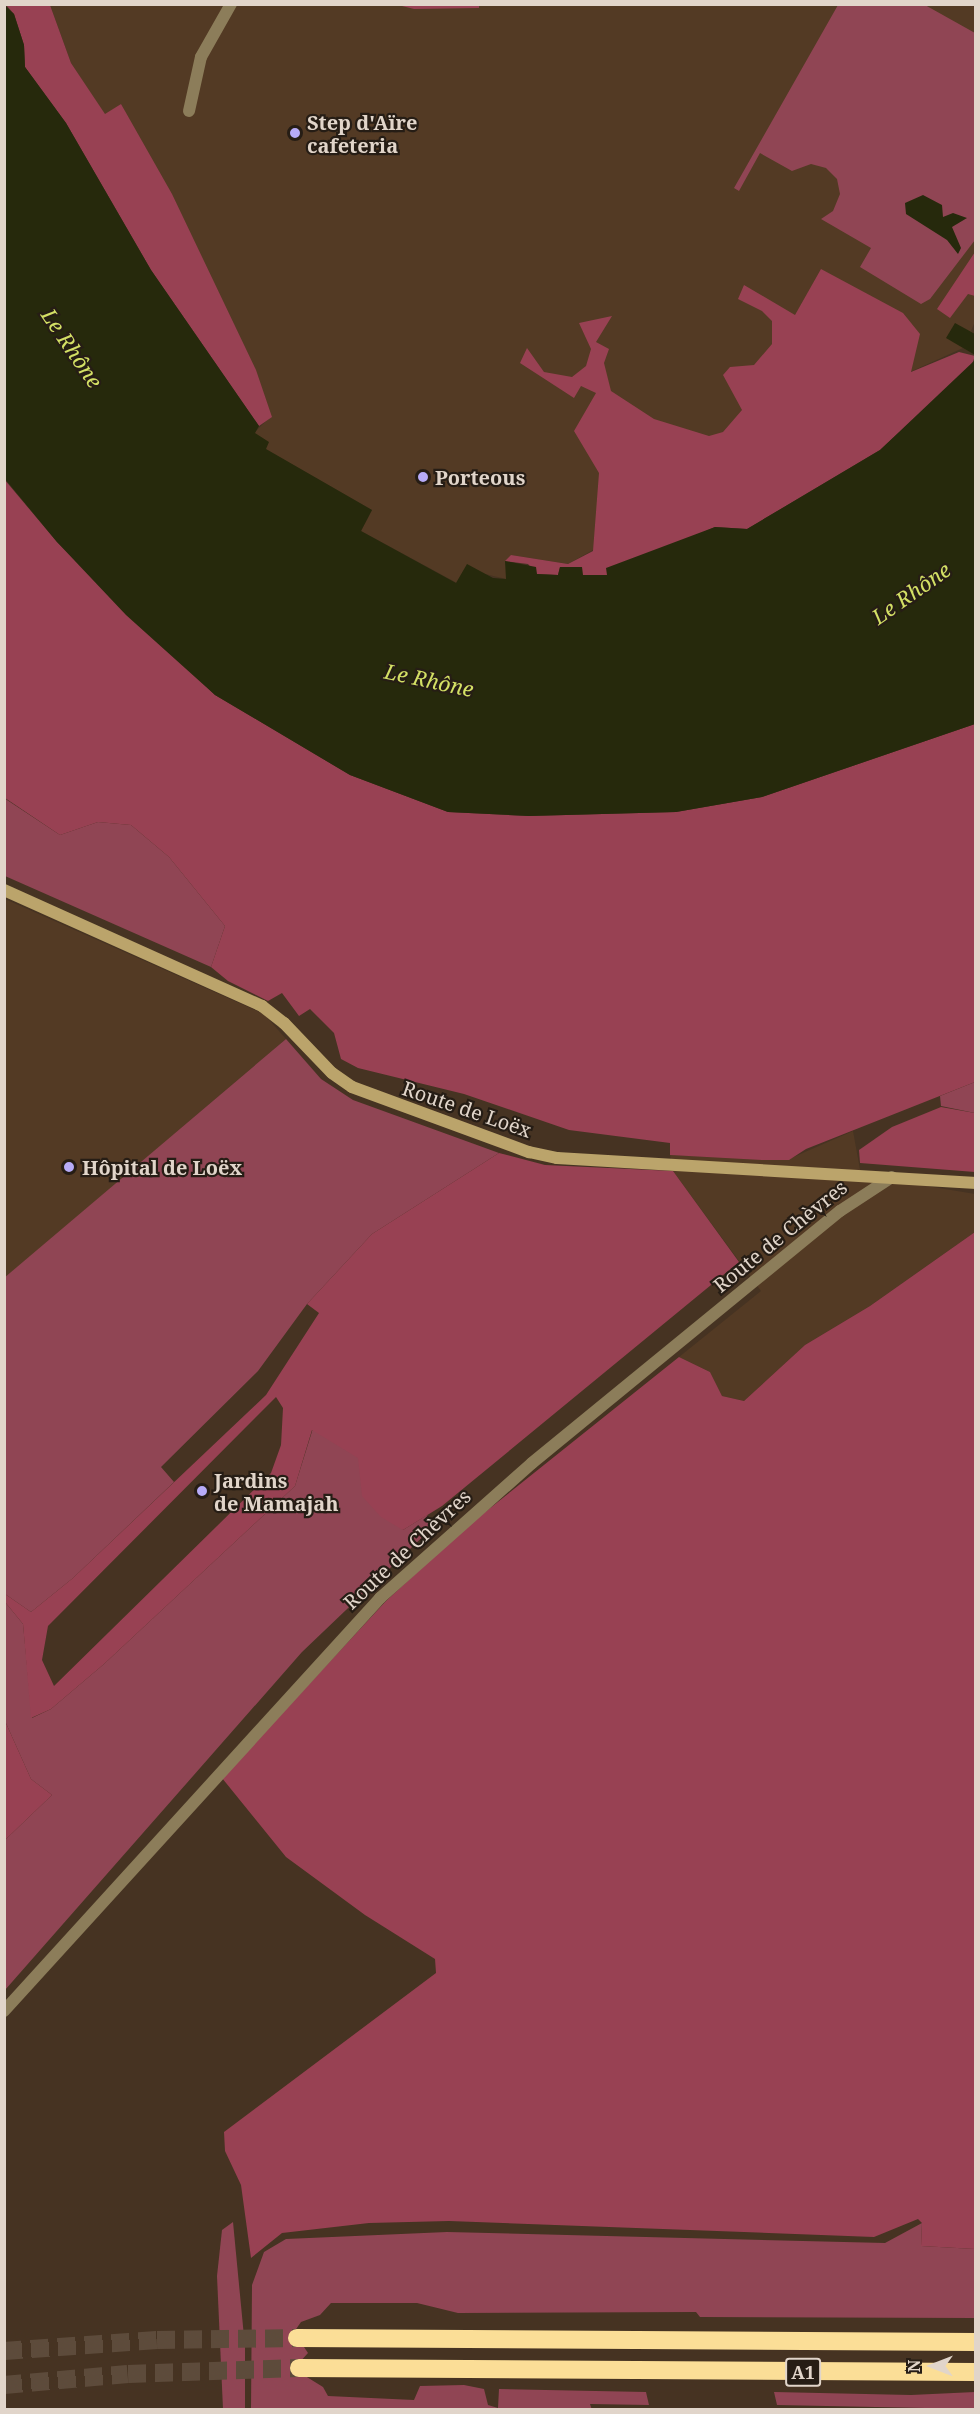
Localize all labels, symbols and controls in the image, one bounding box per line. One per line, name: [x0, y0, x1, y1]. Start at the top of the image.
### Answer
place label: Step d'Aïre cafeteria: [307, 110, 417, 157]
marker: Step d'Aïre cafeteria: [288, 126, 302, 140]
water label: Le Rhône: [36, 303, 108, 393]
place label: Porteous: [435, 465, 525, 489]
marker: Porteous: [416, 470, 430, 484]
water label: Le Rhône: [867, 557, 955, 629]
water label: Le Rhône: [382, 658, 476, 702]
street label: Route de Loëx: [399, 1076, 535, 1142]
place label: Hôpital de Loëx: [82, 1155, 242, 1179]
marker: Hôpital de Loëx: [60, 1158, 78, 1176]
street label: Route de Chèvres: [708, 1175, 852, 1297]
place label: Jardins de Mamajah: [214, 1468, 339, 1515]
marker: Jardins de Mamajah: [195, 1484, 209, 1498]
street label: Route de Chèvres: [339, 1484, 475, 1614]
north arrow: [902, 2336, 962, 2396]
road number: A1: [785, 2357, 821, 2387]
text: N: [903, 2360, 925, 2372]

